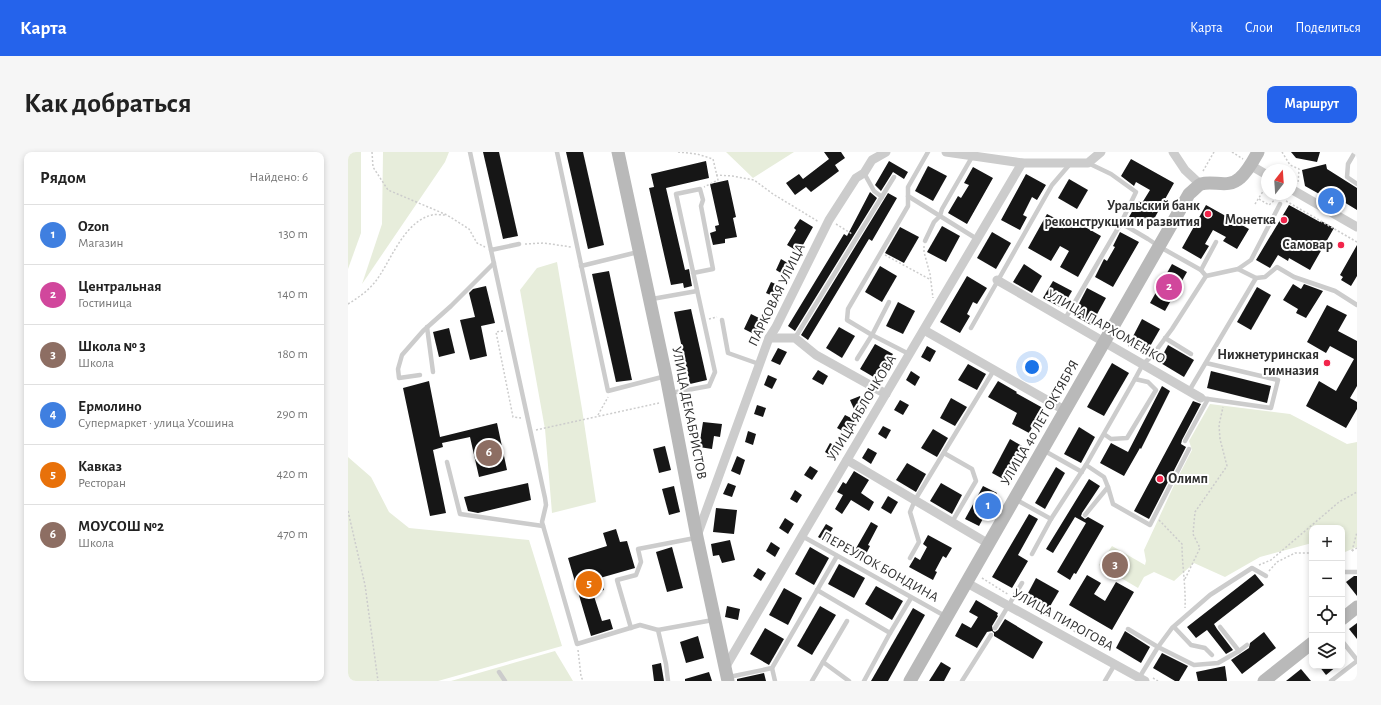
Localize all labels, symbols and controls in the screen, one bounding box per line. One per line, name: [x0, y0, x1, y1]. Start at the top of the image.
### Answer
text: Карта: [20, 19, 67, 38]
text: Карта: [1190, 21, 1223, 35]
text: Слои: [1245, 21, 1273, 35]
text: Поделиться: [1295, 21, 1361, 35]
button: Маршрут: [1267, 86, 1357, 123]
text: Как добраться: [24, 90, 192, 118]
north arrow: [1261, 164, 1297, 200]
text: Рядом: [40, 169, 86, 186]
text: Найдено: 6: [249, 171, 308, 184]
pin: 4: [1318, 186, 1344, 216]
place label: Уральский банк реконструкции и развития: [1045, 199, 1200, 229]
marker: Уральский банк реконструкции и развития: [1203, 209, 1213, 219]
place label: Монетка: [1225, 213, 1276, 227]
marker: Монетка: [1279, 215, 1289, 225]
text: Ozon: [78, 219, 109, 234]
text: 1: [51, 228, 55, 241]
text: 130 m: [279, 228, 308, 241]
text: Магазин: [78, 237, 124, 250]
place label: Самовар: [1282, 238, 1333, 252]
marker: Самовар: [1336, 240, 1346, 250]
street label: ПАРКОВАЯ УЛИЦА: [746, 242, 808, 348]
pin: 2: [1156, 272, 1182, 302]
text: Центральная: [78, 279, 162, 294]
street label: УЛИЦА ПАРХОМЕНКО: [1044, 287, 1168, 367]
text: 2: [50, 288, 56, 301]
text: 140 m: [278, 288, 308, 301]
text: Гостиница: [78, 297, 132, 310]
text: Школа № 3: [78, 339, 146, 354]
street label: УЛИЦА ДЕКАБРИСТОВ: [669, 345, 709, 481]
text: 3: [50, 348, 56, 361]
text: 180 m: [278, 348, 308, 361]
place label: Нижнетуринская гимназия: [1217, 348, 1319, 378]
street label: УЛИЦА ЯБЛОЧКОВА: [825, 353, 899, 463]
text: Школа: [78, 357, 114, 370]
your location: [1022, 357, 1042, 377]
street label: УЛИЦА 40 ЛЕТ ОКТЯБРЯ: [998, 358, 1082, 488]
marker: Нижнетуринская гимназия: [1322, 358, 1332, 368]
text: Ермолино: [78, 399, 142, 414]
text: 4: [50, 408, 56, 421]
text: 290 m: [277, 408, 308, 421]
text: Супермаркет · улица Усошина: [78, 417, 234, 430]
pin: 6: [476, 438, 502, 468]
text: Кавказ: [78, 459, 122, 474]
text: 5: [50, 468, 56, 481]
text: 420 m: [276, 468, 308, 481]
place label: Олимп: [1168, 472, 1208, 486]
marker: Олимп: [1155, 474, 1165, 484]
text: Ресторан: [78, 477, 126, 490]
pin: 1: [975, 491, 1001, 521]
text: МОУСОШ №2: [78, 519, 164, 534]
map controls: [1309, 525, 1345, 669]
button: +: [1309, 525, 1345, 561]
text: 6: [50, 528, 56, 541]
text: 470 m: [277, 528, 308, 541]
street label: ПЕРЕУЛОК БОНДИНА: [819, 529, 941, 605]
text: Школа: [78, 537, 114, 550]
pin: 3: [1102, 550, 1128, 580]
button: −: [1309, 561, 1345, 597]
pin: 5: [576, 569, 602, 599]
street label: УЛИЦА ПИРОГОВА: [1010, 586, 1116, 654]
button: locate: [1309, 597, 1345, 633]
button: layers: [1309, 633, 1345, 669]

